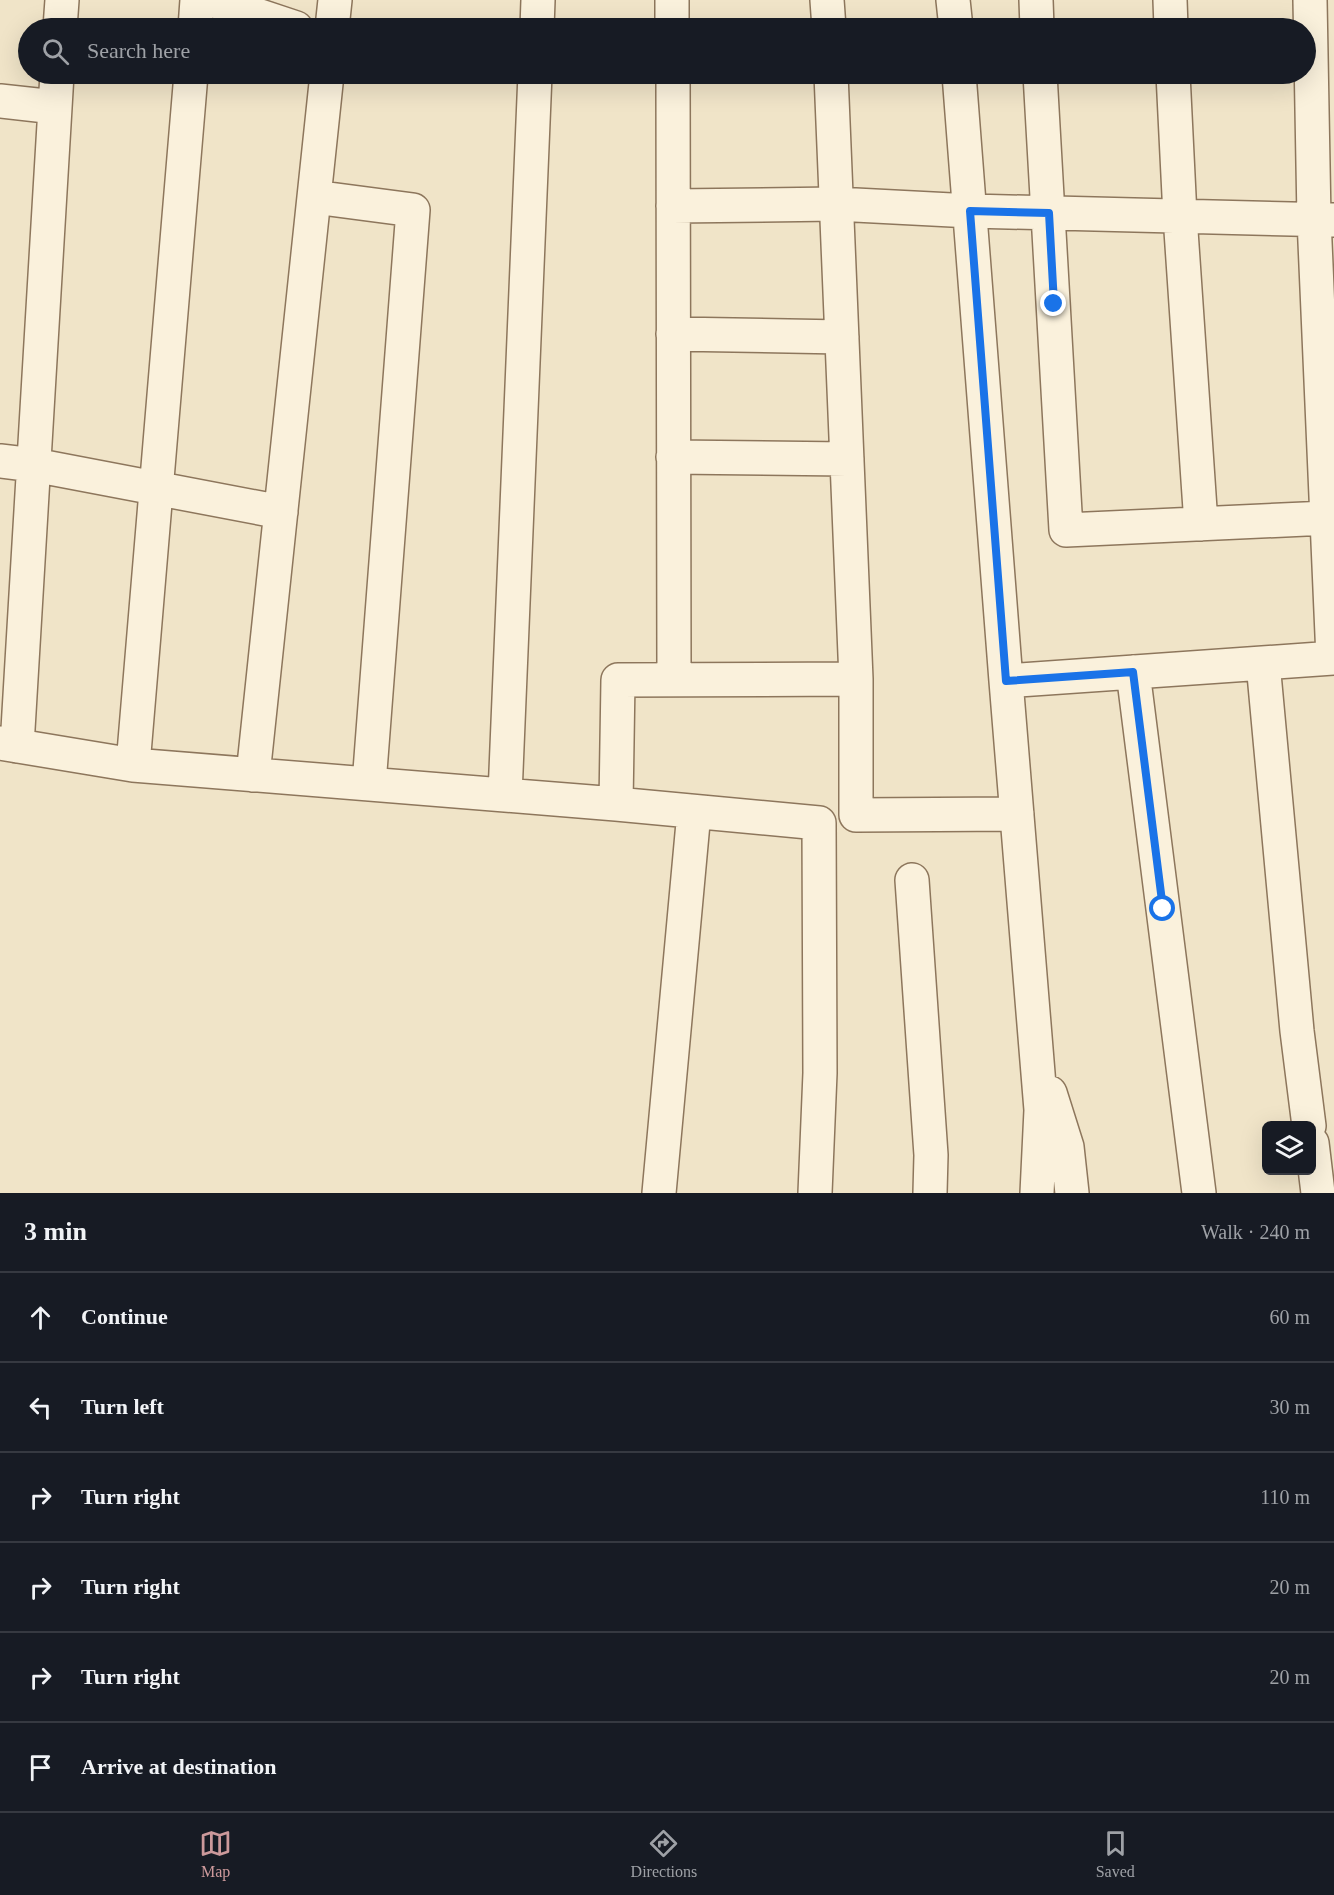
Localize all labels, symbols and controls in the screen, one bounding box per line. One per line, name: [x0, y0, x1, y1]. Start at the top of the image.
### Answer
search box: [18, 18, 1316, 84]
icon: search: [39, 35, 72, 68]
text: Search here: [87, 38, 190, 63]
route end: [1040, 290, 1066, 316]
route start: [1149, 895, 1175, 921]
map controls: [1262, 1121, 1316, 1175]
button: layers: [1262, 1121, 1316, 1175]
text: 3 min: [24, 1217, 87, 1246]
text: Walk · 240 m: [1201, 1221, 1310, 1243]
icon: ahead: [24, 1301, 57, 1334]
text: Continue: [81, 1304, 168, 1329]
text: 60 m: [1269, 1306, 1310, 1328]
icon: left: [24, 1391, 57, 1424]
text: Turn left: [81, 1394, 164, 1419]
text: 30 m: [1269, 1396, 1310, 1418]
icon: right: [24, 1481, 57, 1514]
text: Turn right: [81, 1484, 180, 1509]
text: 110 m: [1260, 1486, 1310, 1508]
icon: right: [24, 1571, 57, 1604]
text: Turn right: [81, 1574, 180, 1599]
text: 20 m: [1269, 1576, 1310, 1598]
icon: right: [24, 1661, 57, 1694]
text: Turn right: [81, 1664, 180, 1689]
text: 20 m: [1269, 1666, 1310, 1688]
icon: arrive: [24, 1751, 57, 1784]
text: Arrive at destination: [81, 1754, 277, 1779]
tab: Map: [199, 1827, 232, 1881]
tab: Directions: [631, 1827, 697, 1881]
tab: Saved: [1096, 1827, 1135, 1881]

